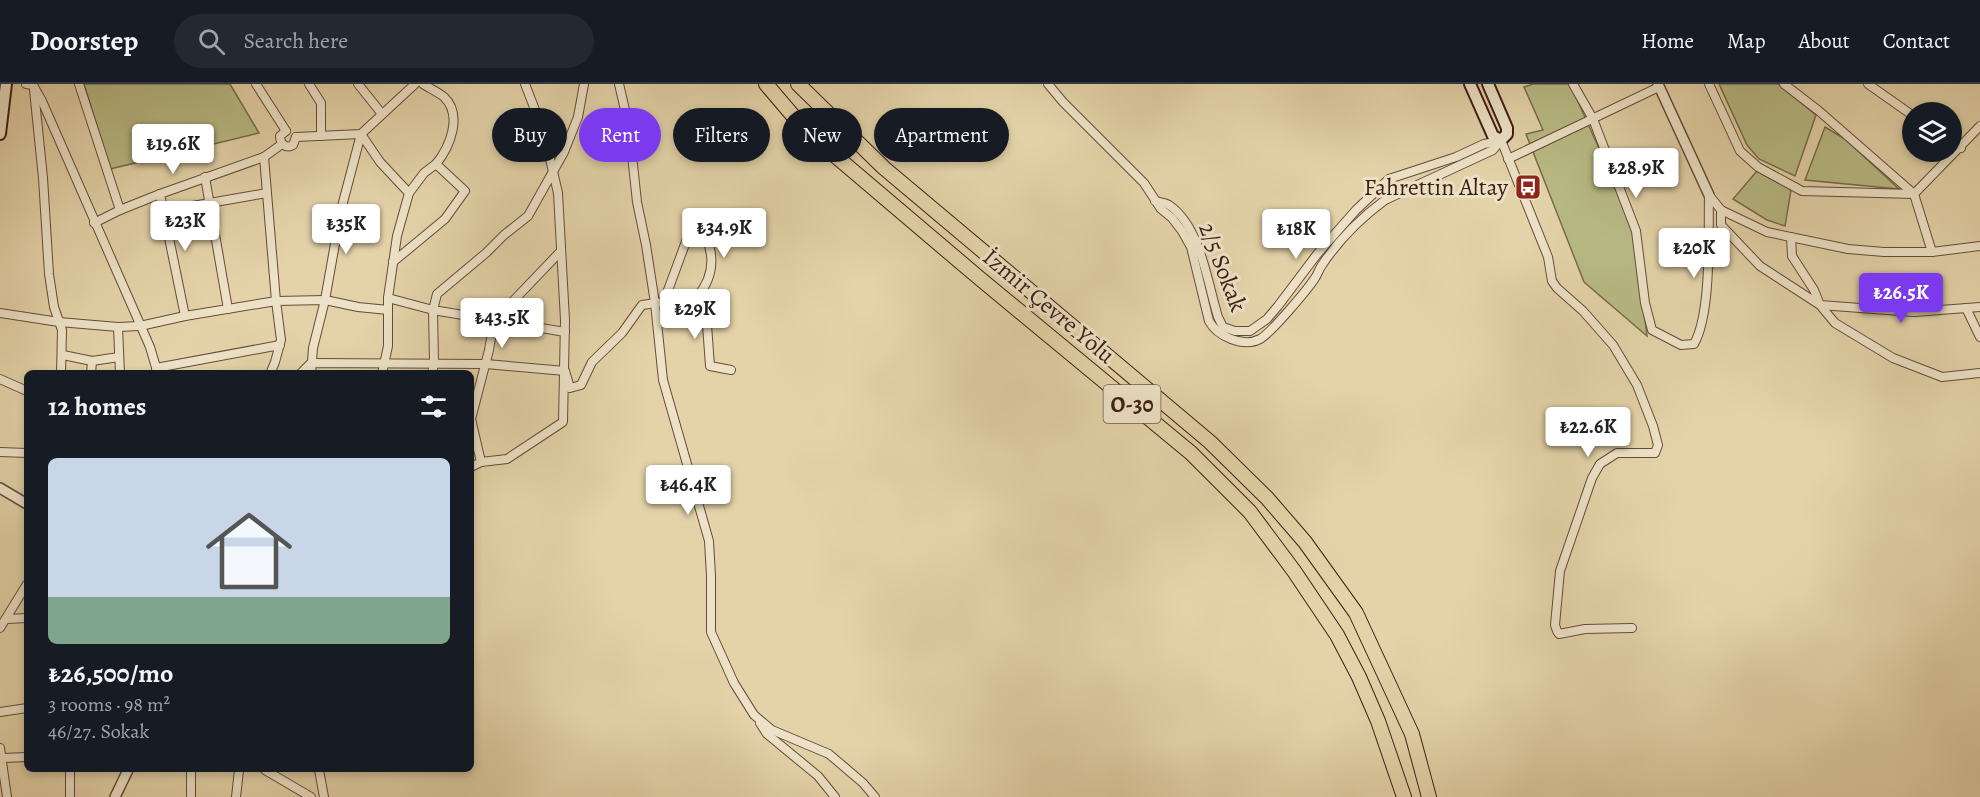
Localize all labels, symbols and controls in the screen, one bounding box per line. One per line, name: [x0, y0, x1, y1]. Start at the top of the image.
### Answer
search box: [174, 14, 594, 68]
text: Doorstep: [30, 22, 138, 60]
icon: search: [195, 25, 228, 58]
text: Search here: [243, 26, 348, 56]
text: Home: [1641, 27, 1694, 55]
text: Map: [1727, 27, 1765, 55]
text: About: [1798, 27, 1850, 55]
text: Contact: [1883, 27, 1950, 55]
map controls: [1902, 102, 1962, 162]
button: layers: [1902, 102, 1962, 162]
chip: Buy: [492, 108, 567, 162]
chip: Rent: [579, 108, 661, 162]
chip: Filters: [673, 108, 770, 162]
chip: New: [782, 108, 862, 162]
chip: Apartment: [874, 108, 1009, 162]
pin: ₺19.6K: [124, 124, 222, 175]
text: ₺19.6K: [146, 130, 200, 157]
pin: ₺28.9K: [1587, 148, 1685, 199]
text: ₺28.9K: [1608, 154, 1664, 181]
place label: Fahrettin Altay: [1364, 171, 1508, 203]
bus stop icon: Fahrettin Altay: [1513, 172, 1543, 202]
pin: ₺23K: [149, 201, 221, 252]
pin: ₺35K: [310, 204, 382, 255]
text: ₺23K: [164, 207, 206, 234]
pin: ₺34.9K: [675, 208, 773, 259]
pin: ₺18K: [1260, 209, 1332, 260]
text: ₺35K: [326, 210, 366, 237]
text: ₺34.9K: [696, 214, 752, 241]
text: ₺18K: [1276, 215, 1316, 242]
street label: 2/5 Sokak: [1191, 218, 1255, 316]
pin: ₺20K: [1658, 228, 1730, 279]
text: ₺20K: [1673, 234, 1715, 261]
street label: İzmir Çevre Yolu: [976, 241, 1122, 371]
pin: ₺26.5K: [1852, 273, 1950, 324]
text: ₺26.5K: [1873, 279, 1929, 306]
pin: ₺29K: [659, 289, 731, 340]
text: ₺29K: [674, 295, 716, 322]
pin: ₺43.5K: [453, 298, 551, 349]
text: ₺43.5K: [475, 304, 529, 331]
road number: O-30: [1104, 385, 1160, 423]
text: 12 homes: [48, 389, 146, 424]
icon: filters: [417, 390, 450, 423]
pin: ₺22.6K: [1539, 407, 1637, 458]
text: ₺22.6K: [1559, 413, 1617, 440]
pin: ₺46.4K: [639, 465, 737, 516]
text: ₺46.4K: [660, 471, 716, 498]
icon: home: [195, 497, 303, 605]
text: ₺26,500/mo: [48, 656, 173, 691]
text: 3 rooms · 98 m²: [48, 691, 170, 718]
text: 46/27. Sokak: [48, 718, 149, 745]

